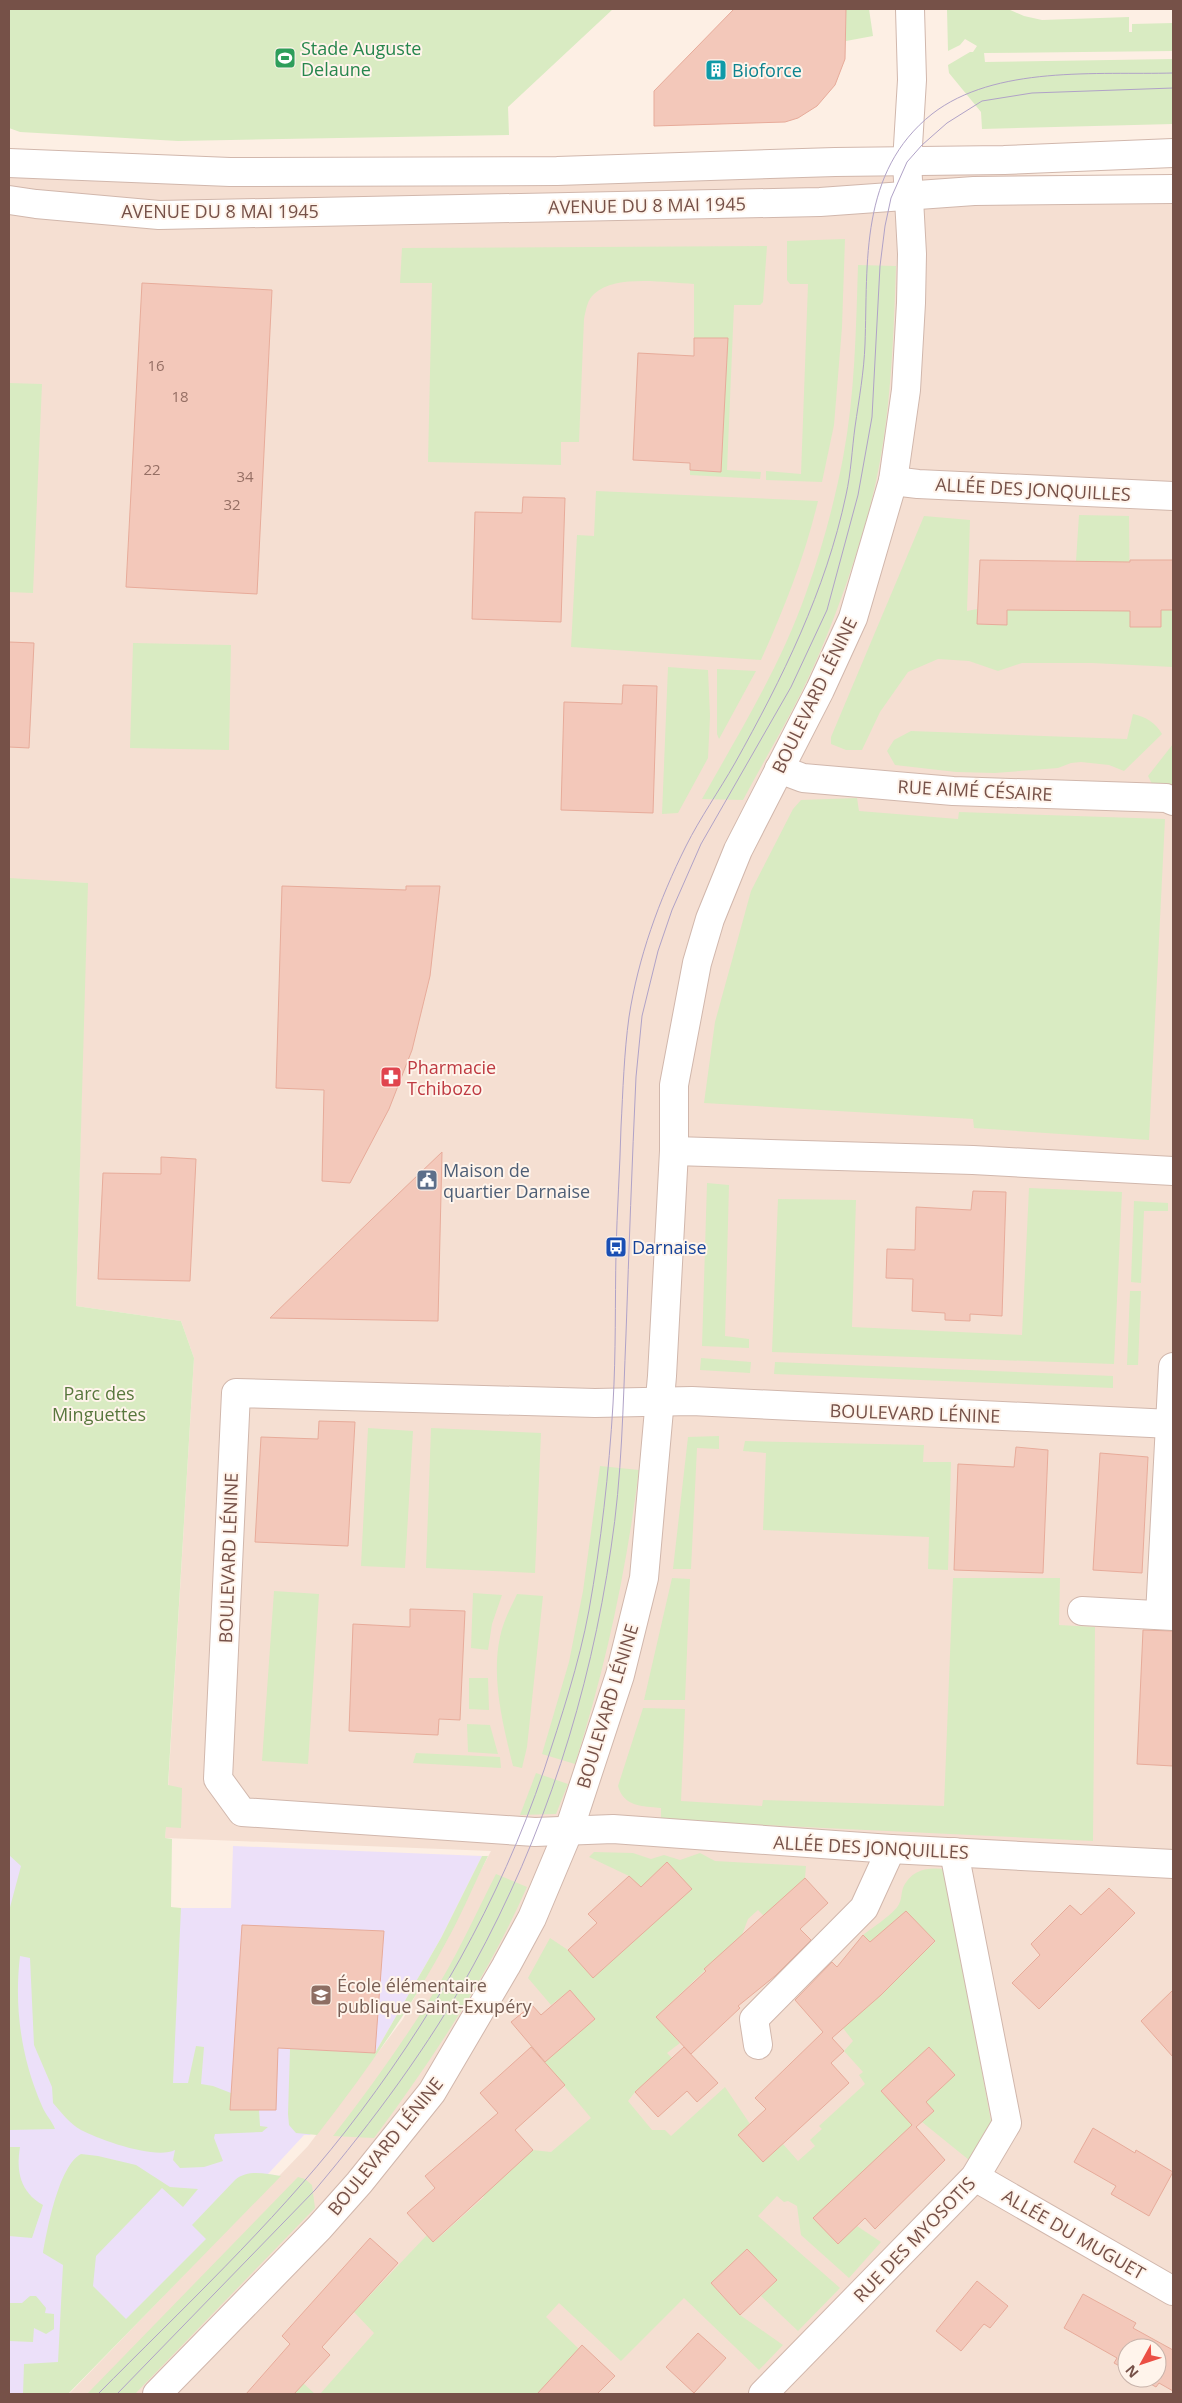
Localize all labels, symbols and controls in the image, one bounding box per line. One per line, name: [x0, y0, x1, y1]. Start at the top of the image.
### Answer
place label: Stade Auguste Delaune: [301, 36, 421, 81]
sports icon: Stade Auguste Delaune: [273, 46, 297, 70]
building icon: Bioforce: [704, 58, 728, 82]
place label: Bioforce: [732, 58, 802, 82]
street label: AVENUE DU 8 MAI 1945: [548, 191, 746, 219]
street label: AVENUE DU 8 MAI 1945: [121, 199, 319, 223]
house number: 16: [147, 355, 165, 375]
house number: 18: [171, 386, 189, 406]
house number: 22: [143, 459, 161, 479]
house number: 34: [236, 466, 254, 486]
street label: ALLÉE DES JONQUILLES: [935, 472, 1131, 506]
house number: 32: [223, 494, 241, 514]
street label: BOULEVARD LÉNINE: [766, 613, 862, 777]
street label: RUE AIMÉ CÉSAIRE: [897, 774, 1053, 806]
place label: Pharmacie Tchibozo: [407, 1055, 496, 1100]
pharmacy icon: Pharmacie Tchibozo: [379, 1065, 403, 1089]
place label: Maison de quartier Darnaise: [443, 1158, 590, 1203]
public building icon: Maison de quartier Darnaise: [415, 1168, 439, 1192]
bus stop icon: Darnaise: [604, 1235, 628, 1259]
place label: Darnaise: [632, 1235, 707, 1259]
park label: Parc des Minguettes: [52, 1381, 146, 1426]
street label: BOULEVARD LÉNINE: [829, 1398, 1001, 1428]
street label: BOULEVARD LÉNINE: [213, 1472, 243, 1644]
street label: BOULEVARD LÉNINE: [571, 1621, 643, 1791]
street label: ALLÉE DES JONQUILLES: [773, 1830, 969, 1864]
place label: École élémentaire publique Saint-Exupéry: [337, 1973, 533, 2018]
school or university icon: École élémentaire publique Saint-Exupéry: [309, 1983, 333, 2007]
street label: BOULEVARD LÉNINE: [322, 2072, 448, 2220]
street label: RUE DES MYOSOTIS: [848, 2171, 980, 2307]
street label: ALLÉE DU MUGUET: [998, 2183, 1150, 2285]
north arrow: [1117, 2338, 1167, 2388]
text: N: [1121, 2361, 1143, 2382]

